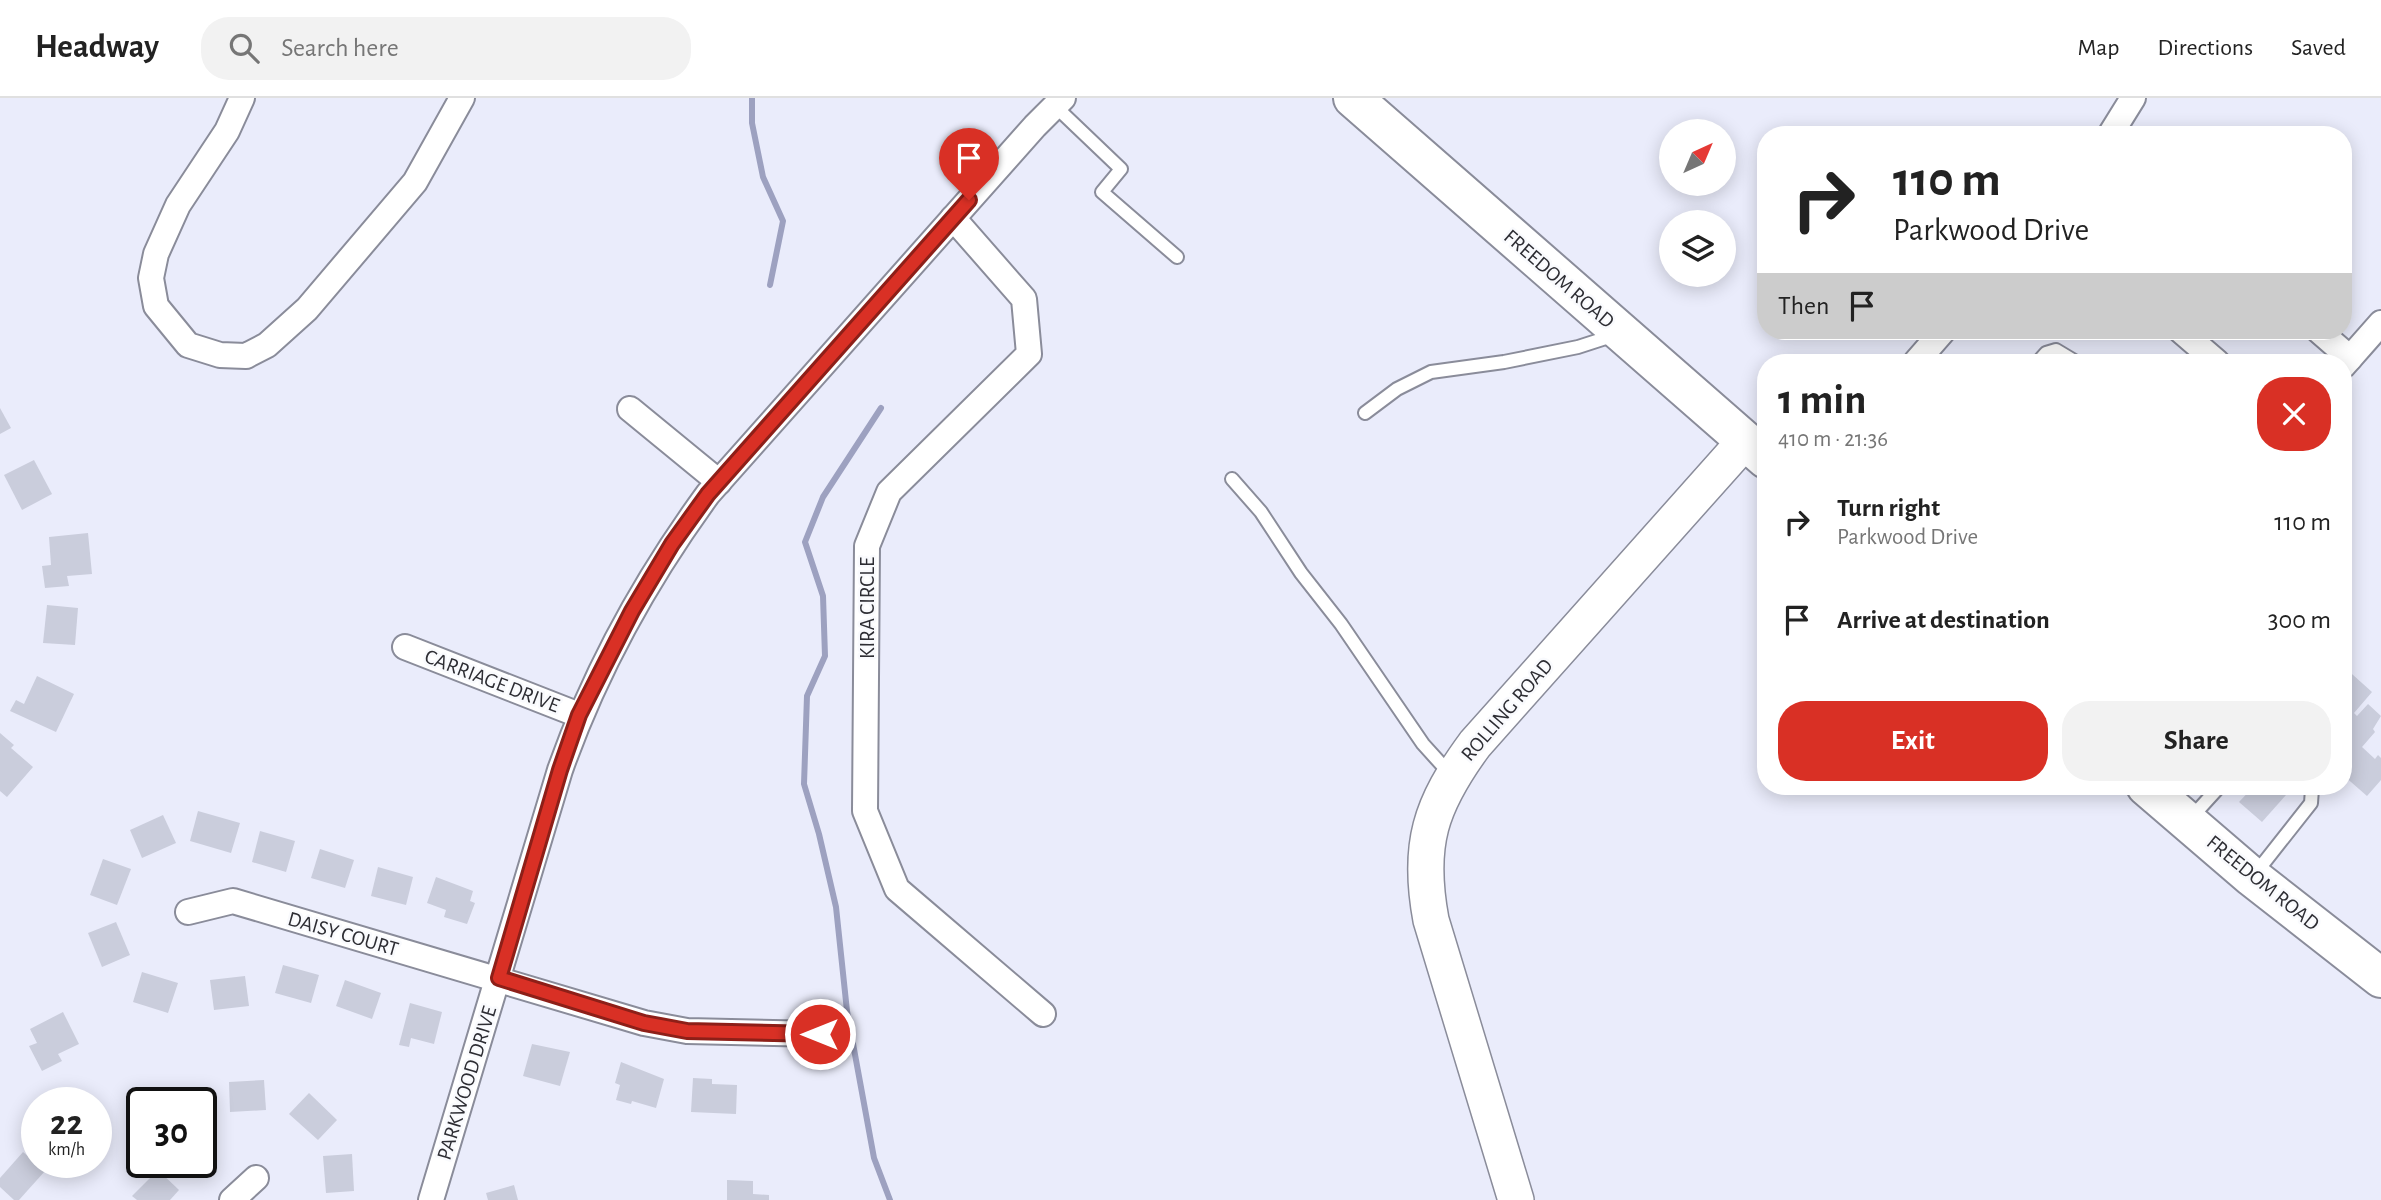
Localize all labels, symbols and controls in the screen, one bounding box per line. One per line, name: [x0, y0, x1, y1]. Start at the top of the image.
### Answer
search box: [201, 17, 691, 80]
icon: search: [225, 29, 263, 67]
text: Headway: [35, 31, 159, 64]
text: Search here: [281, 35, 399, 61]
text: Map: [2077, 36, 2119, 60]
text: Directions: [2157, 36, 2253, 60]
text: Saved: [2291, 36, 2346, 60]
north arrow: [1659, 119, 1736, 196]
map controls: [1659, 119, 1736, 287]
pin: [939, 128, 999, 200]
icon: arrive: [950, 139, 988, 177]
icon: right: [1778, 154, 1869, 245]
text: 110 m: [1893, 156, 2001, 205]
button: layers: [1659, 210, 1736, 287]
text: Parkwood Drive: [1893, 214, 2089, 246]
street label: FREEDOM ROAD: [1500, 226, 1618, 332]
icon: arrive: [1843, 287, 1881, 325]
text: Then: [1778, 293, 1829, 319]
button: close: [2257, 377, 2331, 451]
text: 1 min: [1778, 379, 1867, 421]
text: 410 m · 21:36: [1778, 428, 1888, 451]
text: Turn right: [1837, 495, 1940, 521]
icon: right: [1778, 503, 1816, 541]
text: 110 m: [2274, 509, 2331, 535]
text: Parkwood Drive: [1837, 526, 1978, 549]
street label: KIRA CIRCLE: [857, 557, 878, 659]
icon: arrive: [1778, 601, 1816, 639]
text: Arrive at destination: [1837, 607, 2050, 633]
text: 300 m: [2268, 607, 2331, 633]
street label: CARRIAGE DRIVE: [422, 646, 562, 716]
street label: ROLLING ROAD: [1457, 655, 1557, 765]
button: Exit: [1778, 701, 2048, 781]
button: Share: [2062, 701, 2331, 781]
street label: FREEDOM ROAD: [2203, 831, 2323, 935]
street label: DAISY COURT: [285, 908, 401, 960]
position arrow: [783, 997, 857, 1071]
street label: PARKWOOD DRIVE: [434, 1004, 500, 1162]
speed limit sign: 30: [126, 1087, 217, 1178]
text: 22: [50, 1106, 83, 1141]
text: km/h: [48, 1141, 85, 1159]

